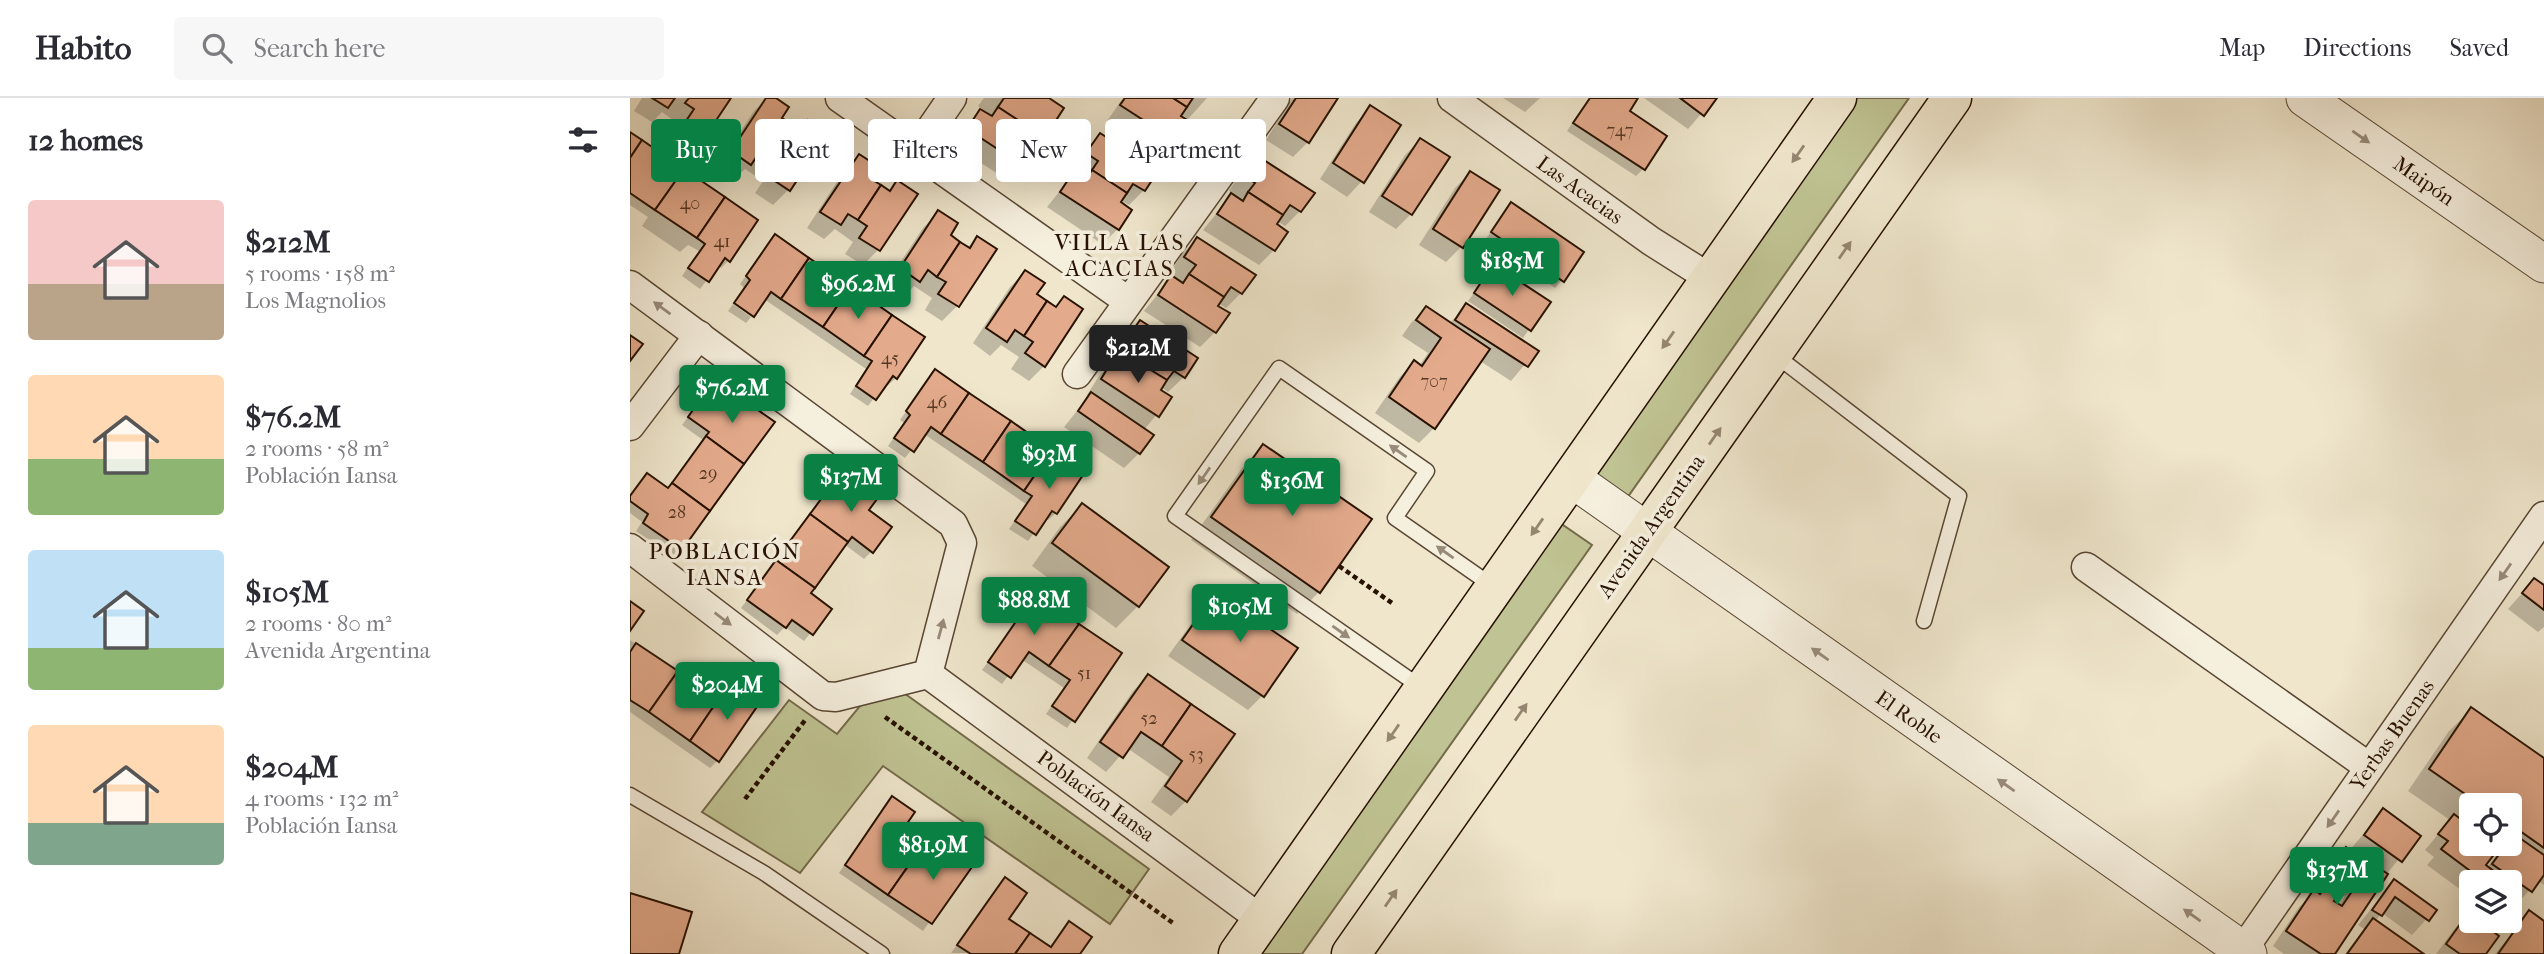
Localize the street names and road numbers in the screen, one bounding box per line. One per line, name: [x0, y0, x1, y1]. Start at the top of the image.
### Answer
street label: Las Acacias: [1532, 151, 1628, 229]
street label: Maipón: [2389, 151, 2459, 211]
street label: Avenida Argentina: [1592, 450, 1710, 603]
street label: Yerbas Buenas: [2344, 675, 2439, 796]
street label: El Roble: [1871, 686, 1947, 748]
street label: Población Iansa: [1033, 745, 1160, 847]

